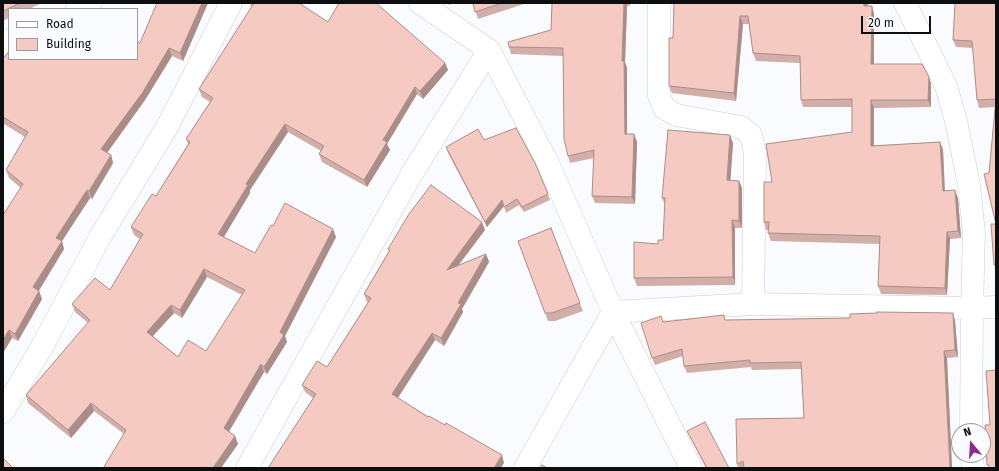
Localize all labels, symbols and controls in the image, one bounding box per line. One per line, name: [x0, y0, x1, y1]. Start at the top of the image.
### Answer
legend: [8, 8, 138, 60]
scale bar: [863, 8, 933, 34]
text: 20 m: [868, 16, 894, 30]
text: Road: [46, 17, 74, 31]
text: Building: [46, 37, 91, 51]
north arrow: [951, 423, 991, 463]
text: N: [962, 425, 973, 439]

